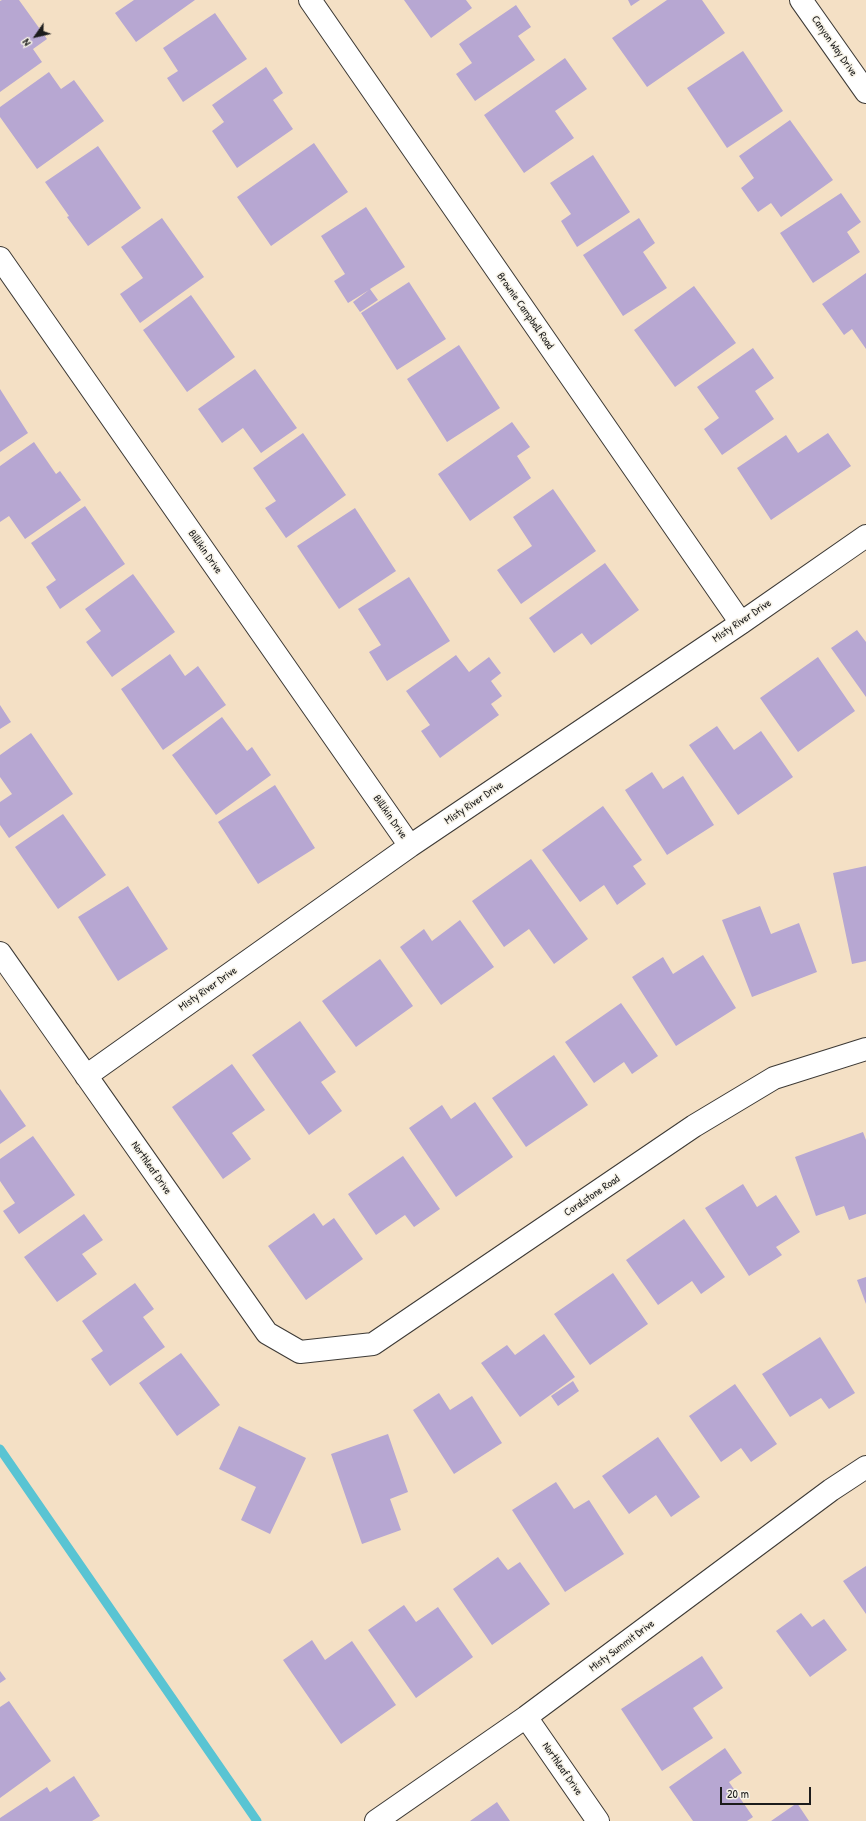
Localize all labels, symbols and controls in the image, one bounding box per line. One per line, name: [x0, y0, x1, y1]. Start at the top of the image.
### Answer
street label: Canyon Way Drive: [808, 13, 860, 79]
north arrow: [16, 16, 56, 56]
text: N: [19, 36, 33, 49]
street label: Brownie Campbell Road: [494, 270, 556, 352]
street label: Billikin Drive: [185, 528, 225, 576]
street label: Misty River Drive: [710, 597, 774, 645]
street label: Misty River Drive: [442, 779, 506, 827]
street label: Billikin Drive: [370, 793, 410, 841]
street label: Misty River Drive: [176, 964, 240, 1014]
street label: Northleaf Drive: [128, 1139, 174, 1197]
street label: Coralstone Road: [562, 1173, 622, 1219]
street label: Misty Summit Drive: [587, 1617, 657, 1675]
street label: Northleaf Drive: [539, 1740, 585, 1798]
scale bar: [722, 1779, 813, 1805]
text: 20 m: [727, 1785, 749, 1802]

